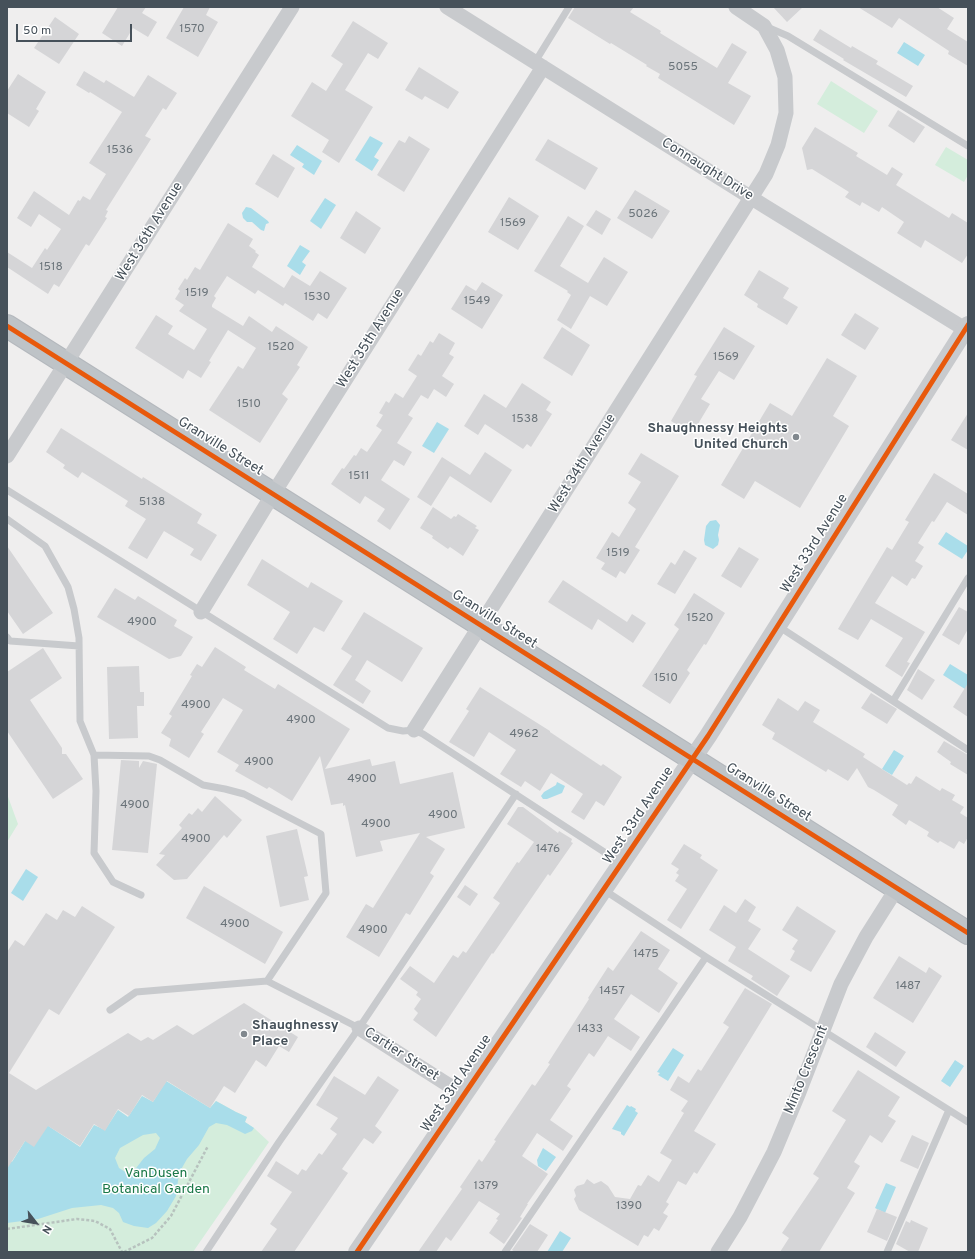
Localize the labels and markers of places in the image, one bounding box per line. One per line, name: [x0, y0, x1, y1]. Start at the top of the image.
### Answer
place label: Shaughnessy Heights United Church: [647, 421, 788, 454]
marker: Shaughnessy Heights United Church: [791, 432, 801, 442]
place label: Shaughnessy Place: [252, 1018, 339, 1050]
marker: Shaughnessy Place: [239, 1029, 249, 1039]

